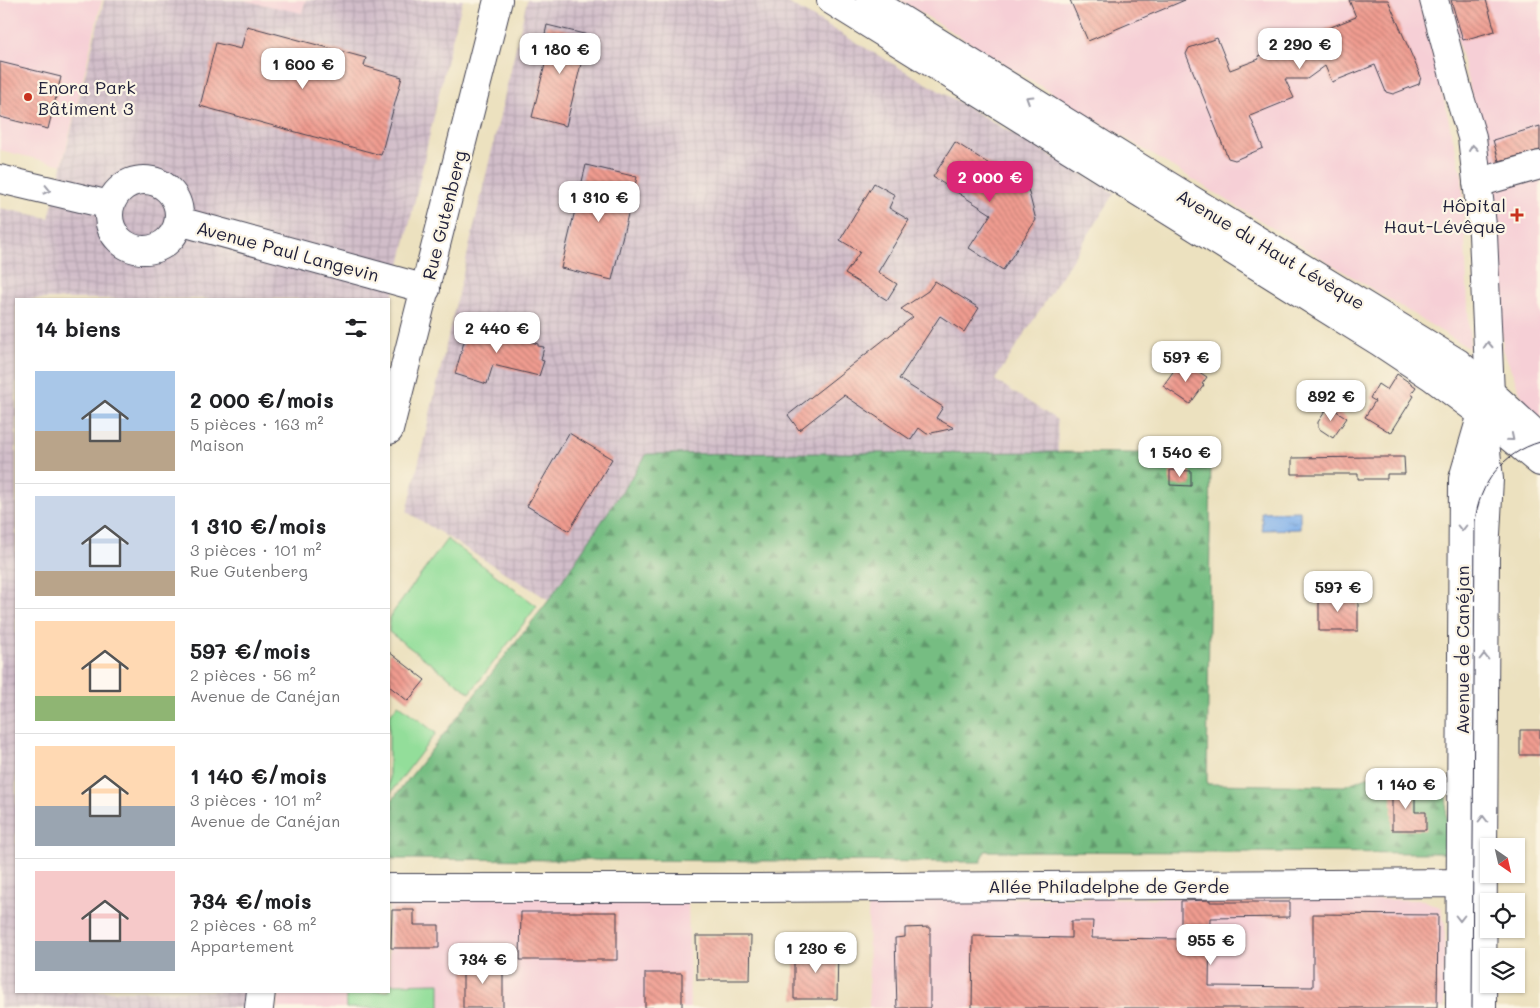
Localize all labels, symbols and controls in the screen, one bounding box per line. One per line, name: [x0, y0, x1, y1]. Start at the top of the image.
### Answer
pin: 2 290 €: [1254, 28, 1346, 70]
pin: 1 180 €: [514, 32, 606, 75]
text: 2 290 €: [1269, 33, 1331, 54]
text: 1 180 €: [531, 38, 589, 59]
pin: 1 600 €: [257, 48, 349, 90]
text: 1 600 €: [272, 53, 334, 74]
place label: Enora Park Bâtiment 3: [38, 75, 136, 120]
marker: Enora Park Bâtiment 3: [22, 91, 34, 103]
one-way arrow: [1026, 96, 1035, 105]
one-way arrow: [1468, 144, 1479, 152]
street label: Rue Gutenberg: [416, 148, 472, 282]
pin: 2 000 €: [944, 160, 1036, 203]
text: 2 000 €: [958, 166, 1022, 187]
pin: 1 310 €: [553, 180, 645, 223]
street label: Avenue du Haut Lévèque: [1173, 183, 1369, 315]
one-way arrow: [43, 184, 52, 195]
text: 1 310 €: [570, 186, 628, 207]
place label: Hôpital Haut-Lévêque: [1384, 193, 1506, 238]
marker: Hôpital Haut-Lévêque: [1510, 208, 1524, 222]
street label: Avenue Paul Langevin: [194, 215, 382, 287]
pin: 2 440 €: [451, 312, 543, 354]
icon: filters: [342, 314, 370, 342]
text: 14 biens: [35, 315, 121, 342]
text: 2 440 €: [465, 317, 529, 338]
pin: 597 €: [1151, 340, 1221, 383]
one-way arrow: [1483, 341, 1493, 348]
text: 597 €: [1163, 346, 1209, 367]
pin: 892 €: [1296, 380, 1366, 422]
text: 892 €: [1307, 385, 1355, 406]
text: 2 000 €/mois: [190, 386, 334, 413]
icon: home: [75, 391, 135, 451]
text: 5 pièces · 163 m²: [190, 413, 324, 434]
one-way arrow: [1505, 432, 1514, 441]
text: Maison: [190, 434, 244, 455]
pin: 1 540 €: [1134, 436, 1226, 478]
text: 1 540 €: [1149, 441, 1211, 462]
text: 1 310 €/mois: [190, 512, 326, 539]
icon: home: [75, 516, 135, 576]
one-way arrow: [1457, 524, 1468, 532]
text: 3 pièces · 101 m²: [190, 539, 322, 560]
text: Rue Gutenberg: [190, 560, 308, 581]
street label: Avenue de Canéjan: [1450, 566, 1474, 734]
pin: 597 €: [1303, 570, 1373, 613]
text: 597 €: [1315, 576, 1361, 597]
text: 597 €/mois: [190, 637, 311, 664]
icon: home: [75, 641, 135, 701]
one-way arrow: [1479, 653, 1489, 660]
text: 2 pièces · 56 m²: [190, 664, 316, 685]
text: Avenue de Canéjan: [190, 685, 340, 706]
text: 1 140 €/mois: [190, 762, 327, 789]
icon: home: [75, 766, 135, 826]
pin: 1 140 €: [1360, 768, 1452, 810]
text: 1 140 €: [1376, 773, 1436, 794]
text: 3 pièces · 101 m²: [190, 789, 322, 810]
text: Avenue de Canéjan: [190, 810, 340, 831]
one-way arrow: [1478, 815, 1488, 823]
north arrow: [1480, 838, 1525, 882]
map controls: [1480, 838, 1525, 993]
street label: Allée Philadelphe de Gerde: [988, 874, 1230, 898]
text: 734 €/mois: [190, 887, 312, 914]
icon: home: [75, 891, 135, 951]
button: locate: [1480, 893, 1525, 938]
text: 2 pièces · 68 m²: [190, 914, 316, 935]
one-way arrow: [1455, 914, 1465, 922]
pin: 955 €: [1176, 924, 1246, 966]
text: 955 €: [1187, 929, 1235, 950]
pin: 1 230 €: [770, 932, 862, 974]
text: Appartement: [190, 935, 294, 956]
text: 1 230 €: [786, 937, 846, 958]
pin: 734 €: [448, 942, 518, 985]
text: 734 €: [459, 948, 507, 969]
button: layers: [1480, 948, 1525, 993]

